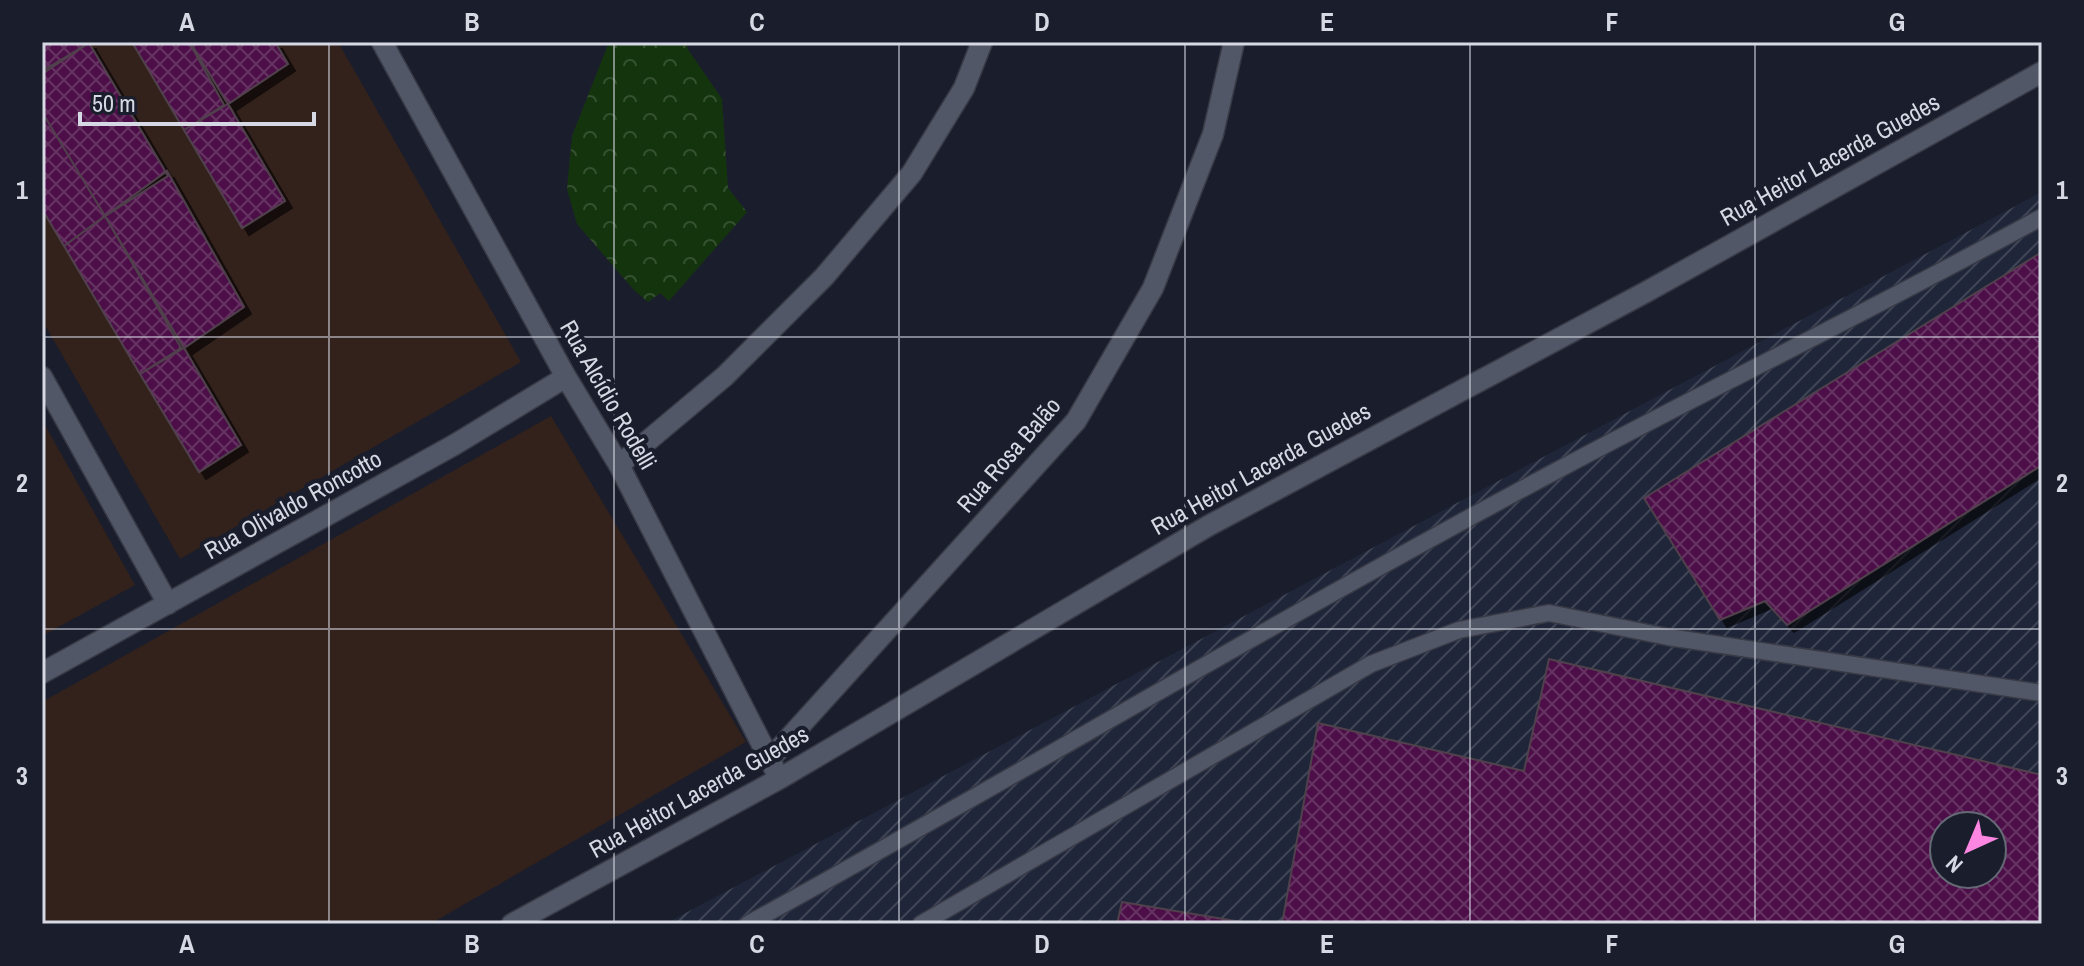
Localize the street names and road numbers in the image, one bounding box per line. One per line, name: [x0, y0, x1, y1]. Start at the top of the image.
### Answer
street label: Rua Heitor Lacerda Guedes: [1714, 85, 1945, 233]
street label: Rua Alcídio Rodelli: [553, 314, 665, 475]
street label: Rua Rosa Balão: [949, 390, 1067, 519]
street label: Rua Heitor Lacerda Guedes: [1145, 394, 1376, 542]
street label: Rua Olivaldo Roncotto: [198, 442, 387, 566]
street label: Rua Heitor Lacerda Guedes: [583, 717, 814, 865]

